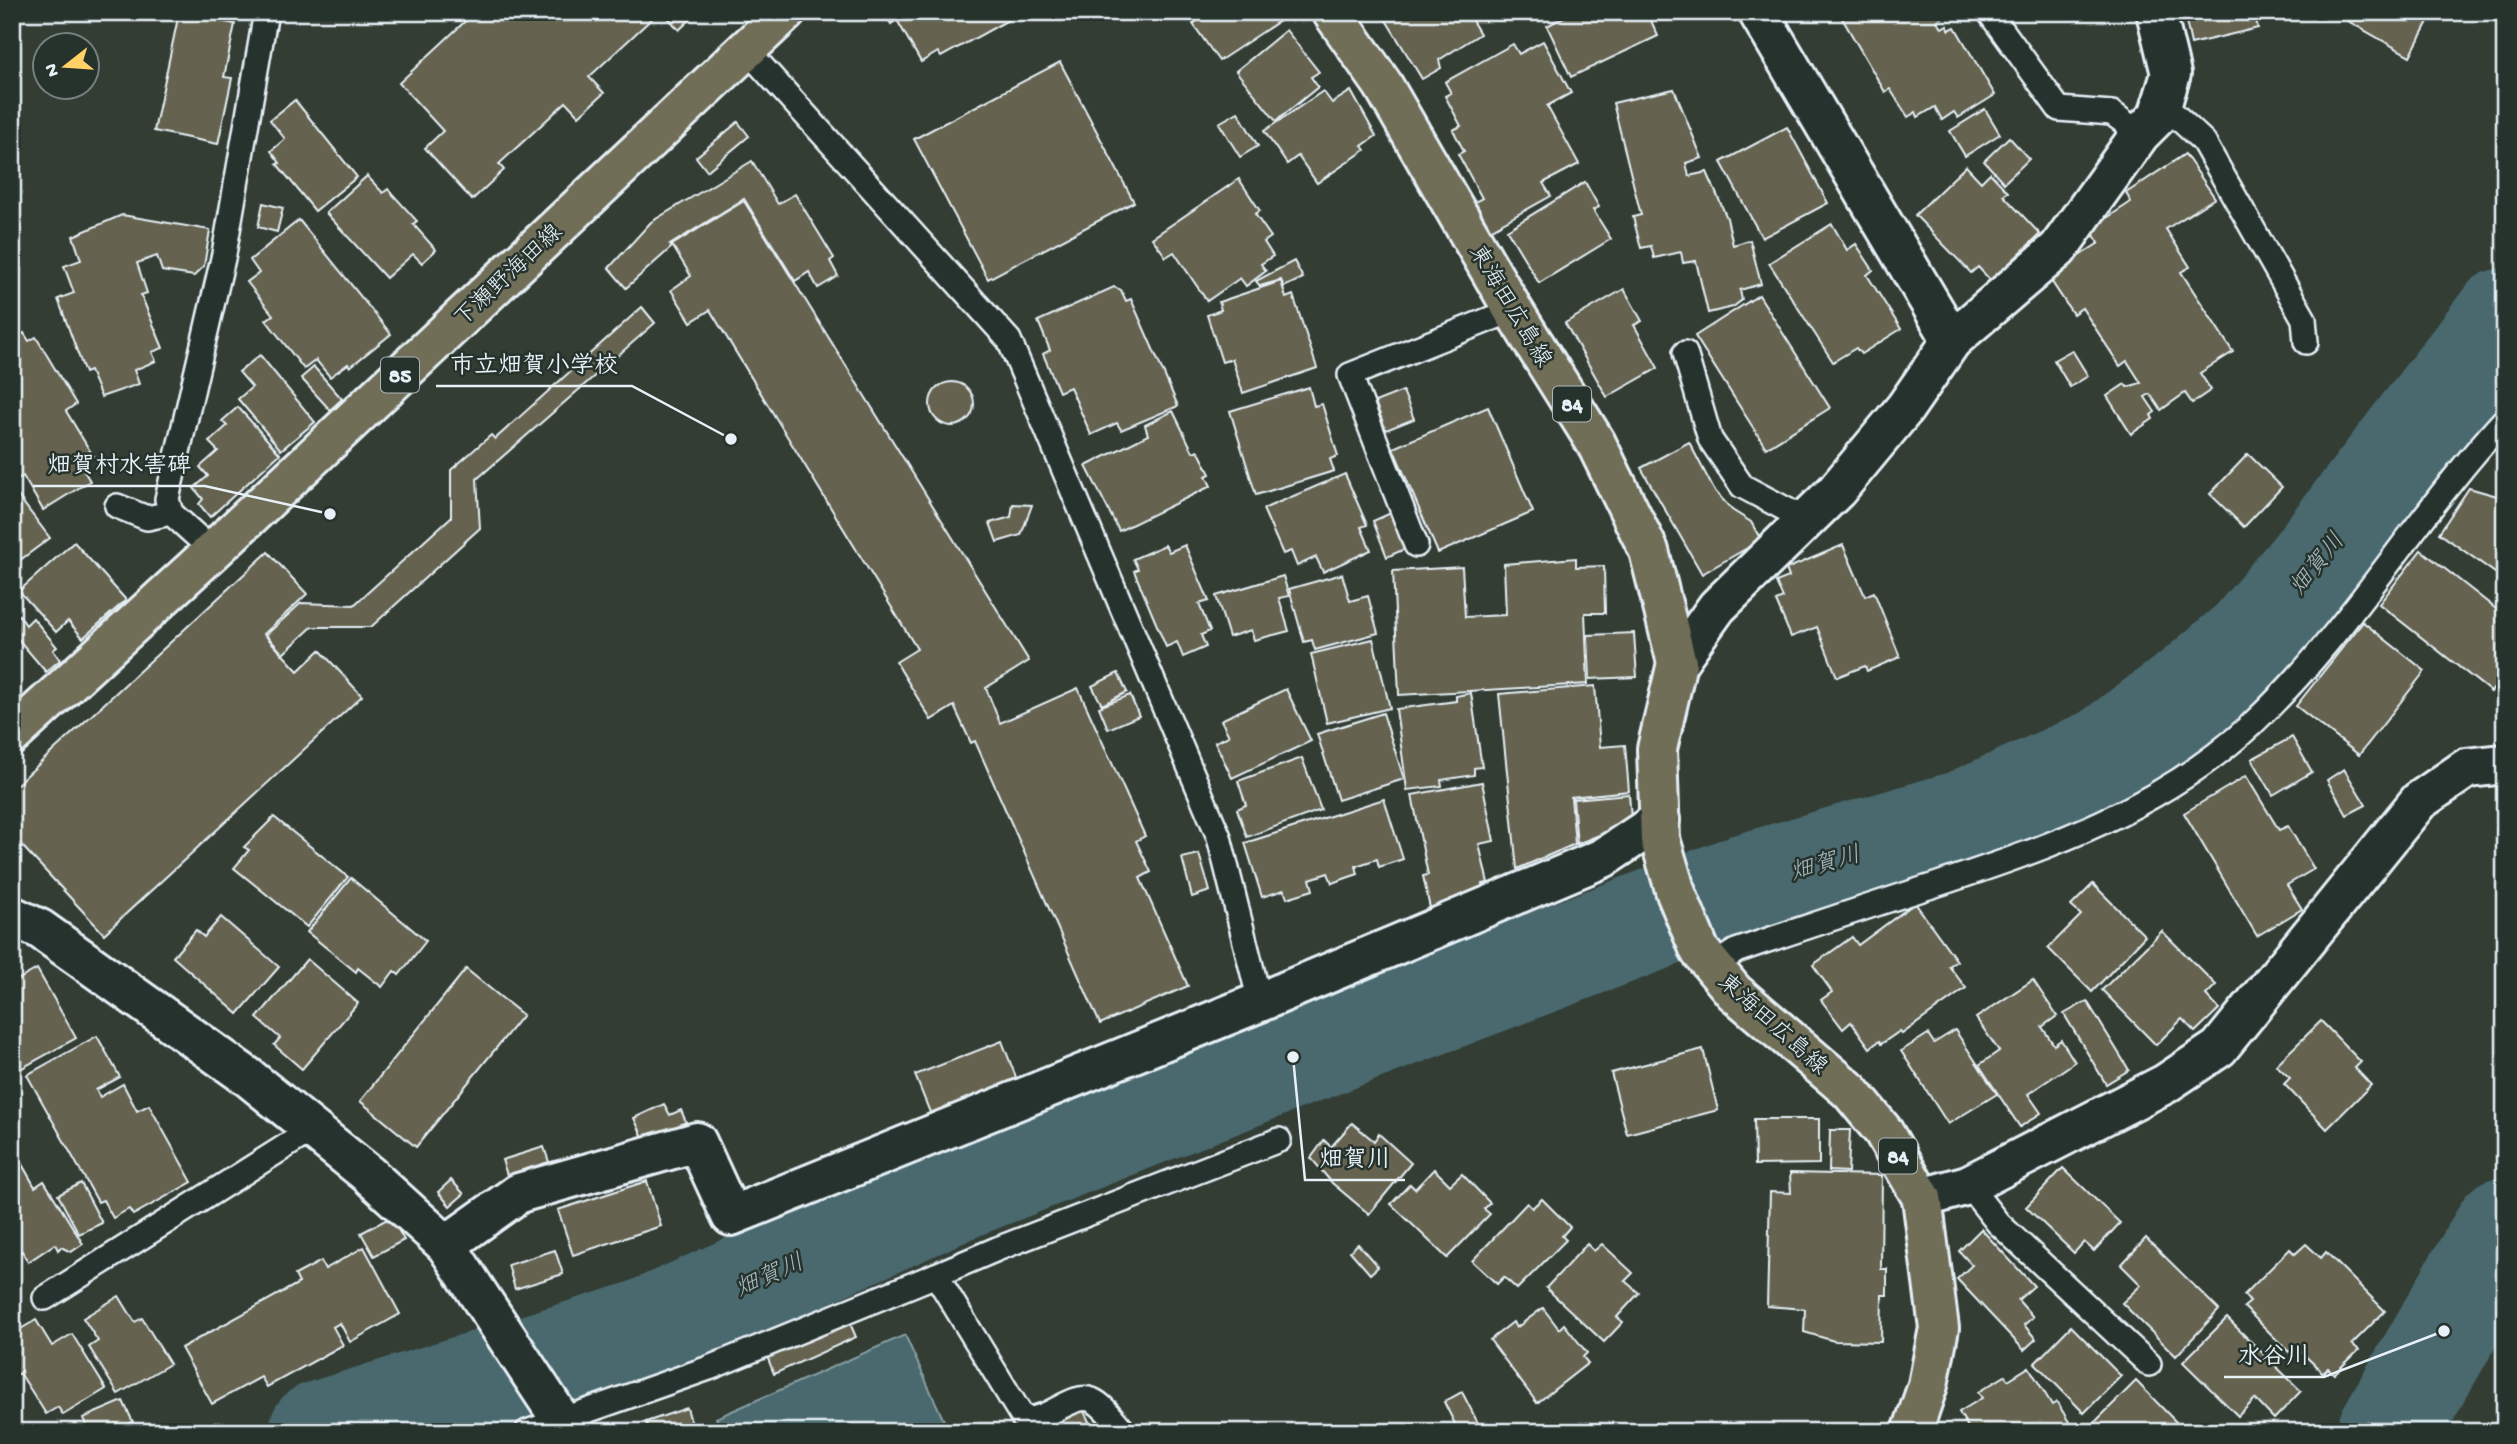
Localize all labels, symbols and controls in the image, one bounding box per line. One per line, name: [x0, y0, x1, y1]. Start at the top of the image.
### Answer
north arrow: [32, 32, 102, 102]
text: N: [40, 61, 66, 79]
street label: 下瀬野海田線: [449, 219, 569, 333]
street label: 東海田広島線: [1462, 240, 1557, 373]
callout: 市立畑賀小学校: [436, 341, 632, 386]
text: 市立畑賀小学校: [450, 352, 618, 382]
road number: 85: [381, 358, 419, 392]
road number: 84: [1553, 386, 1591, 422]
callout: 畑賀村水害碑: [33, 441, 205, 486]
text: 畑賀村水害碑: [47, 452, 191, 482]
water label: 畑賀川: [2284, 527, 2353, 602]
water label: 畑賀川: [1787, 841, 1865, 889]
street label: 東海田広島線: [1711, 969, 1833, 1082]
callout: 畑賀川: [1305, 1135, 1405, 1180]
road number: 84: [1879, 1138, 1917, 1174]
text: 畑賀川: [1319, 1146, 1391, 1176]
water label: 畑賀川: [731, 1248, 809, 1305]
callout: 水谷川: [2224, 1332, 2324, 1377]
text: 水谷川: [2238, 1343, 2310, 1373]

